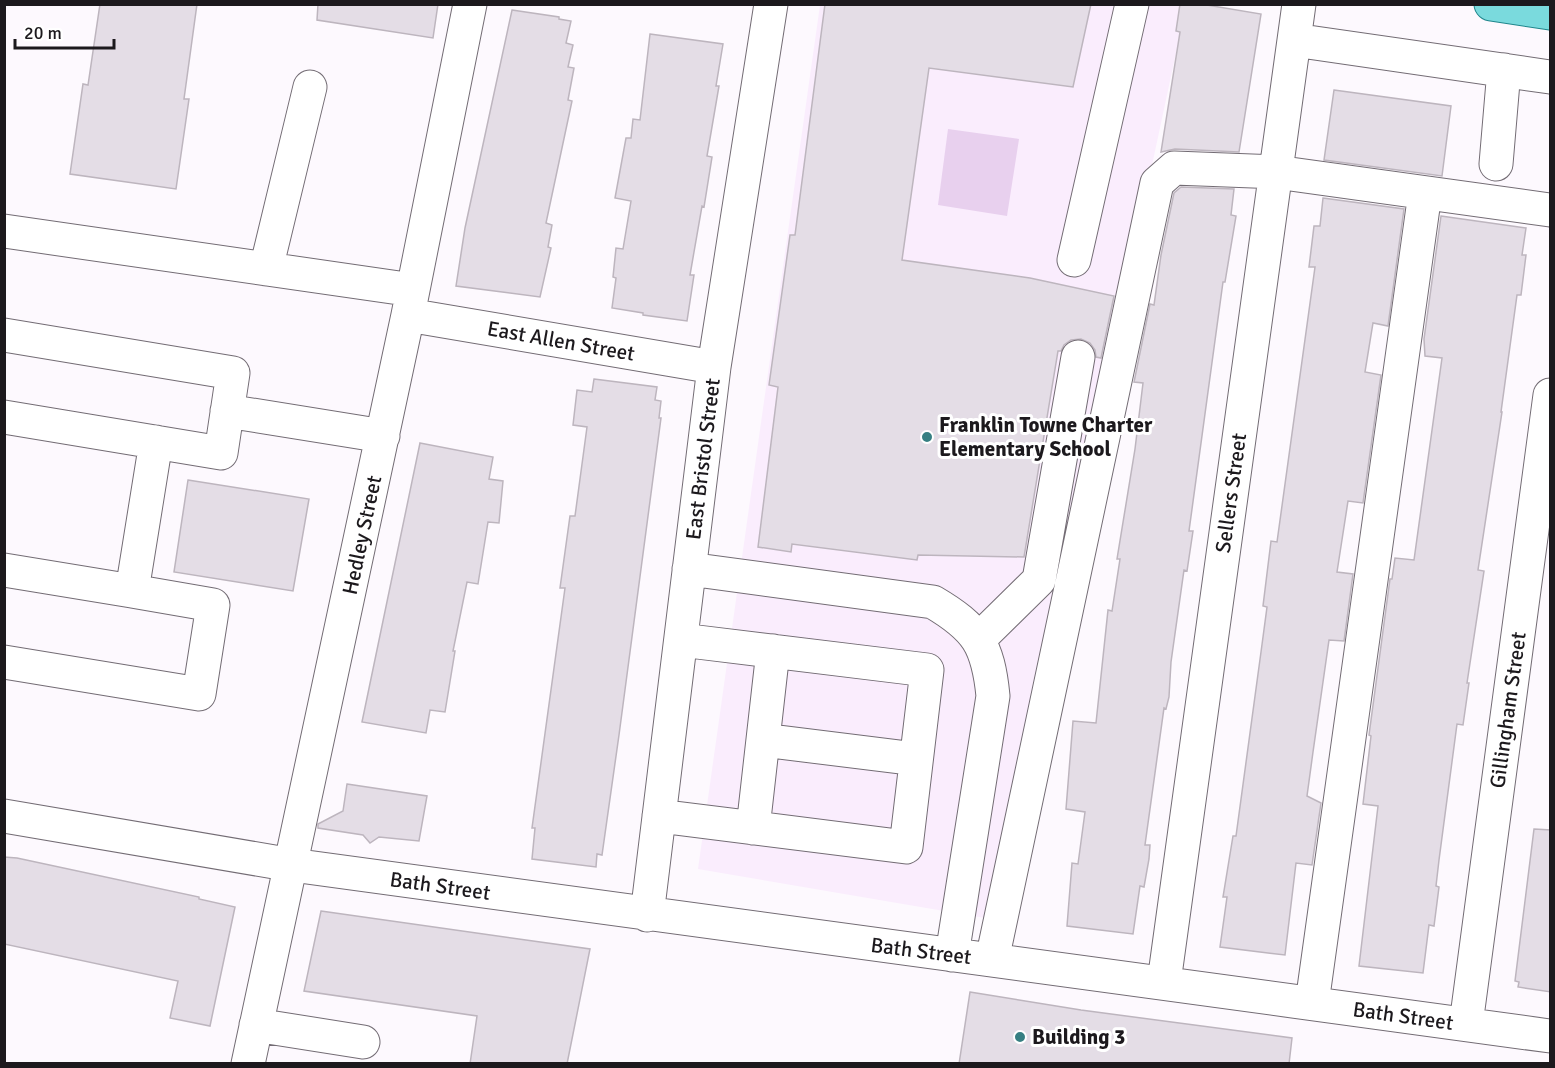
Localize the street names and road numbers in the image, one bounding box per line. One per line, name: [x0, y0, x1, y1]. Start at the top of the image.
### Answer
street label: East Allen Street: [485, 315, 637, 367]
street label: East Bristol Street: [680, 377, 726, 541]
street label: Sellers Street: [1210, 431, 1252, 555]
street label: Hedley Street: [337, 473, 387, 597]
street label: Gillingham Street: [1484, 630, 1532, 790]
street label: Bath Street: [388, 866, 492, 906]
street label: Bath Street: [869, 932, 973, 970]
street label: Bath Street: [1351, 996, 1455, 1036]

